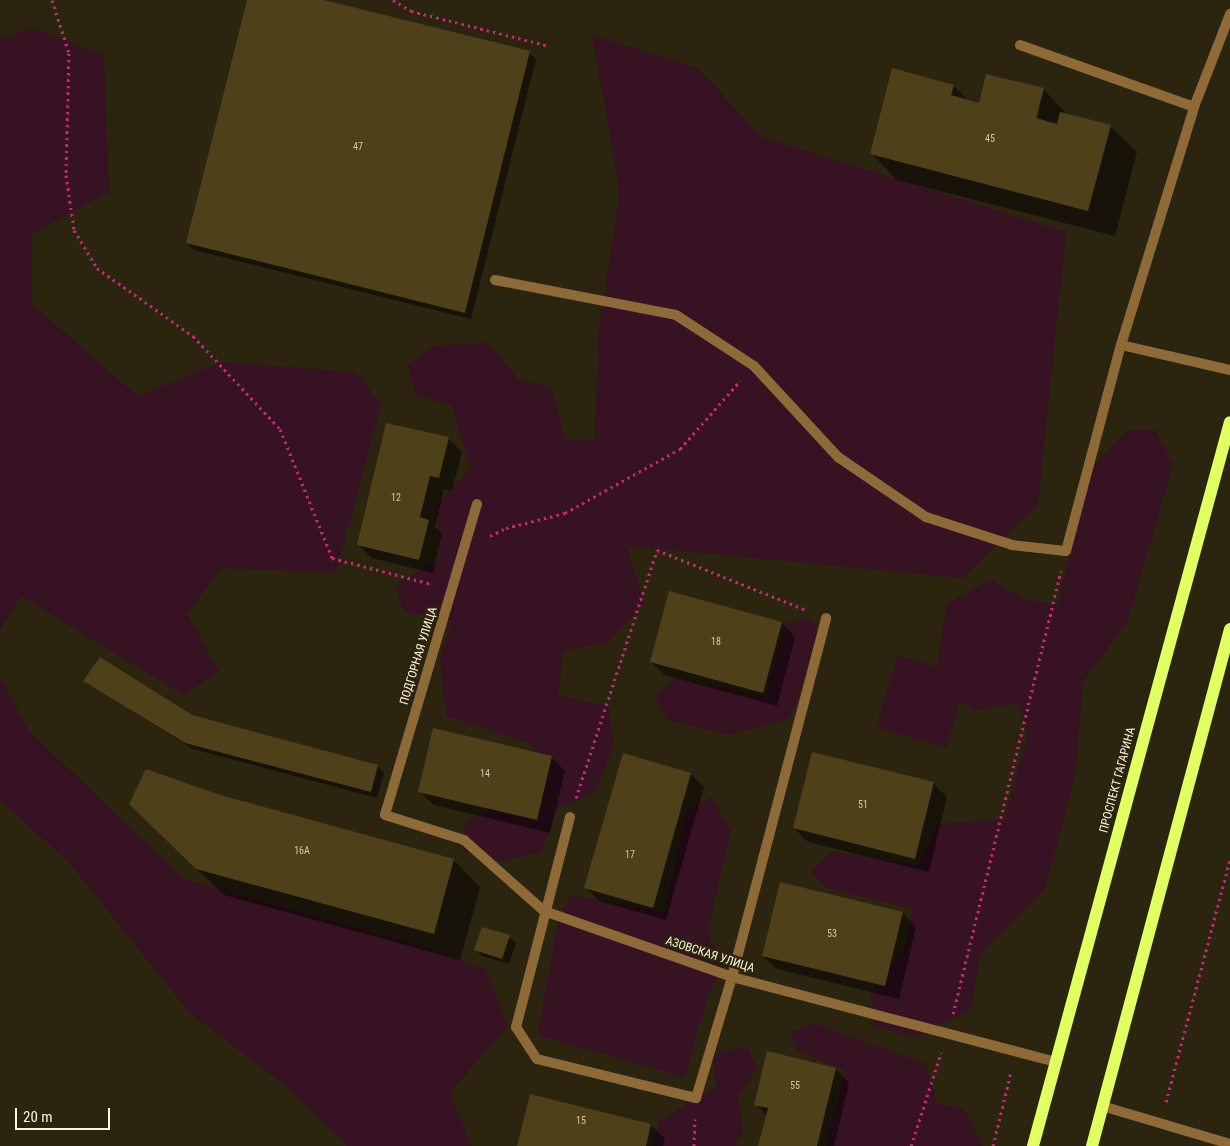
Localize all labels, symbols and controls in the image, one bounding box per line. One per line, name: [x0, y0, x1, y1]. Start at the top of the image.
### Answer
house number: 45: [985, 133, 995, 145]
house number: 47: [353, 141, 363, 153]
house number: 12: [391, 492, 401, 504]
street label: ПОДГОРНАЯ УЛИЦА: [397, 605, 441, 707]
house number: 18: [711, 636, 721, 648]
street label: ПРОСПЕКТ ГАГАРИНА: [1097, 725, 1139, 835]
house number: 14: [480, 768, 490, 780]
house number: 51: [858, 799, 868, 811]
house number: 16А: [294, 845, 310, 857]
house number: 17: [625, 849, 635, 861]
house number: 53: [827, 928, 837, 940]
street label: АЗОВСКАЯ УЛИЦА: [664, 934, 756, 976]
house number: 55: [790, 1080, 800, 1092]
scale bar: [18, 1098, 112, 1130]
text: 20 m: [23, 1108, 53, 1126]
house number: 15: [576, 1115, 586, 1127]

